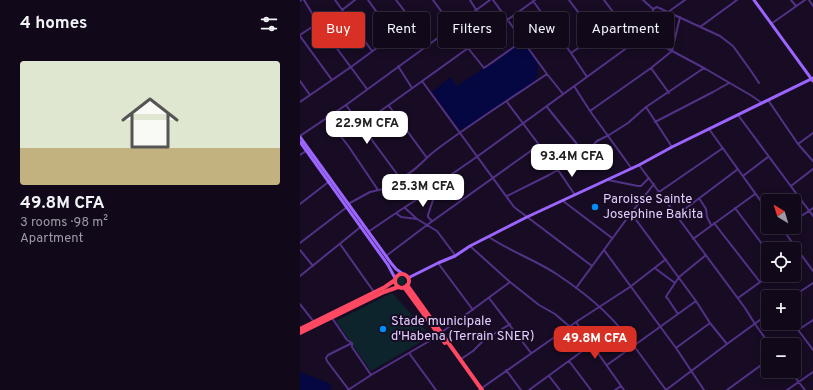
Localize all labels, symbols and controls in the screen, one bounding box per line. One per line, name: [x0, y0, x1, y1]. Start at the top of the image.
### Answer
chip: Buy: [312, 12, 365, 48]
chip: Rent: [373, 12, 430, 48]
chip: Filters: [438, 12, 506, 48]
chip: New: [514, 12, 569, 48]
chip: Apartment: [577, 12, 674, 48]
text: 4 homes: [20, 13, 87, 35]
icon: filters: [258, 13, 280, 35]
icon: home: [114, 87, 186, 159]
pin: 22.9M CFA: [321, 111, 413, 145]
text: 22.9M CFA: [335, 116, 399, 132]
pin: 93.4M CFA: [526, 144, 618, 178]
text: 93.4M CFA: [540, 149, 604, 165]
pin: 25.3M CFA: [377, 174, 469, 208]
text: 25.3M CFA: [391, 179, 455, 195]
place label: Paroisse Sainte Josephine Bakita: [603, 192, 703, 223]
text: 49.8M CFA: [20, 193, 105, 215]
north arrow: [761, 194, 801, 234]
map controls: [761, 194, 801, 378]
marker: Paroisse Sainte Josephine Bakita: [590, 202, 600, 212]
text: 3 rooms · 98 m²: [20, 215, 108, 231]
text: Apartment: [20, 231, 83, 247]
button: locate: [761, 242, 801, 282]
button: +: [761, 290, 801, 330]
place label: Stade municipale d'Habena (Terrain SNER): [391, 314, 534, 345]
marker: Stade municipale d'Habena (Terrain SNER): [378, 324, 388, 334]
pin: 49.8M CFA: [549, 326, 641, 360]
text: 49.8M CFA: [563, 331, 627, 347]
button: −: [761, 338, 801, 378]

